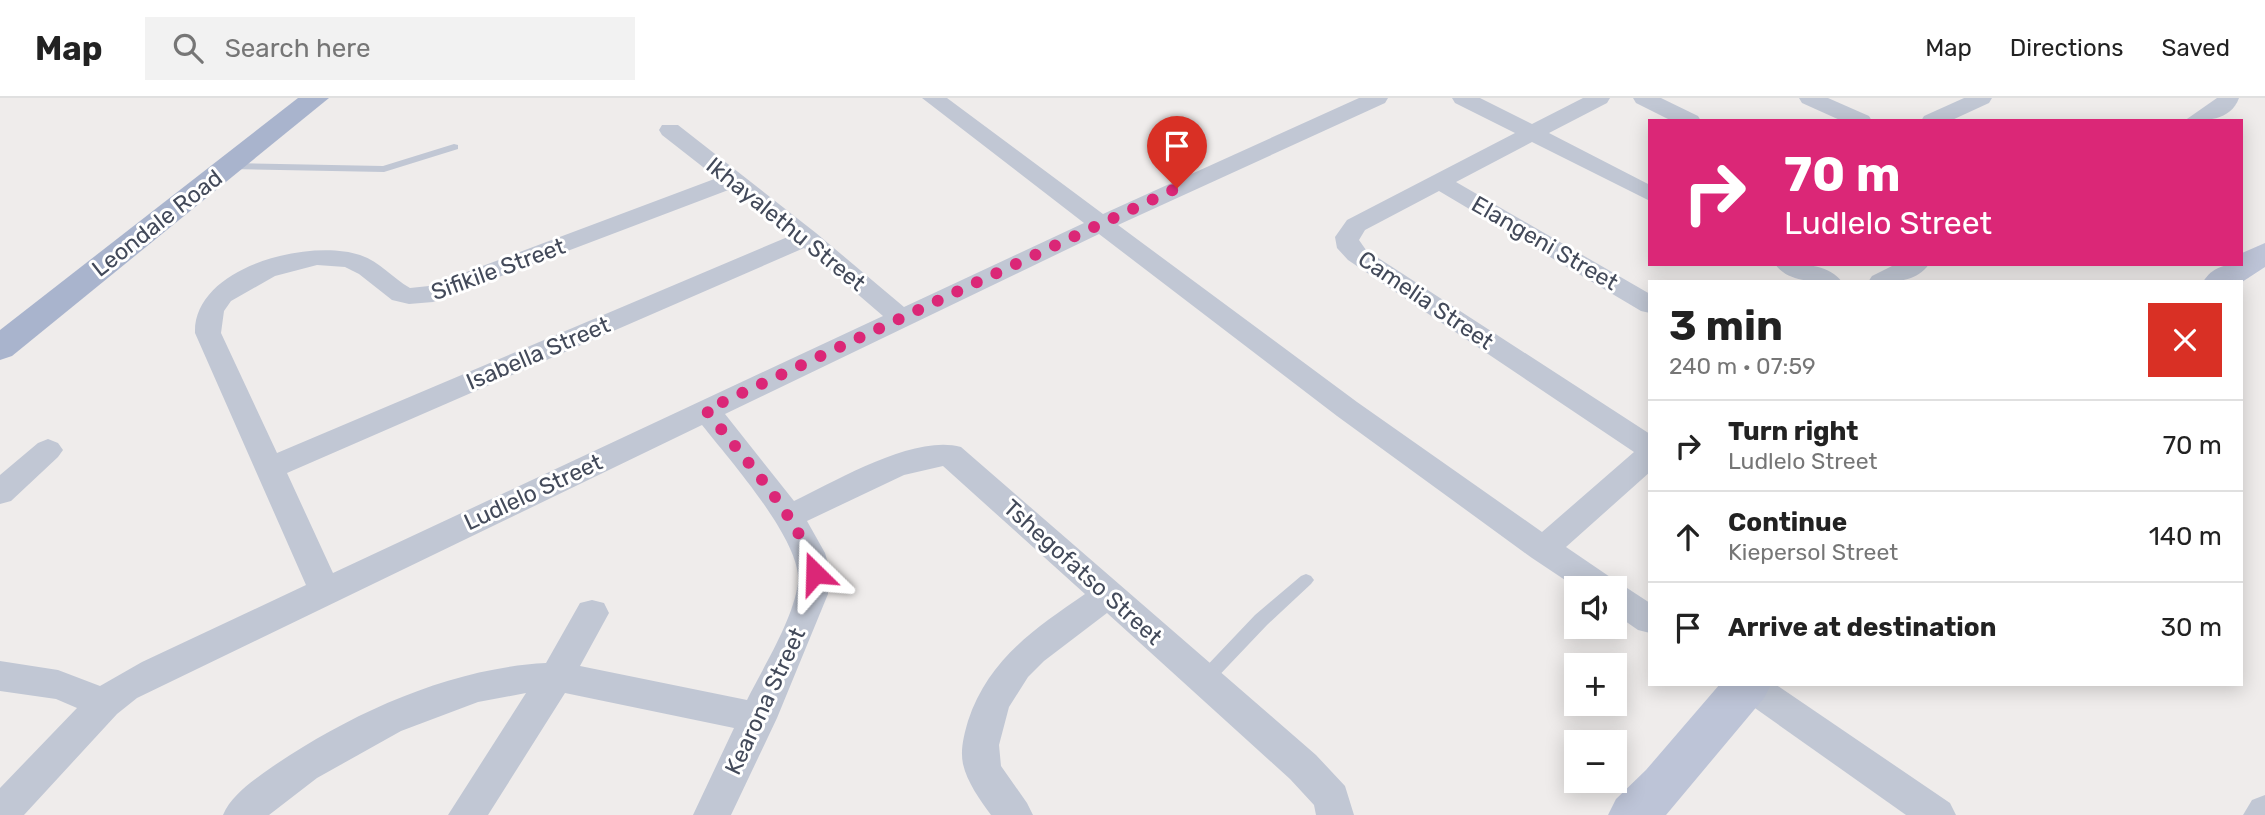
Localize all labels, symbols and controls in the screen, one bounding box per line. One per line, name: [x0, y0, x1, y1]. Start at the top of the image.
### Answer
search box: [145, 17, 635, 80]
text: Map: [35, 29, 103, 68]
icon: search: [169, 29, 207, 67]
text: Search here: [225, 33, 370, 64]
text: Map: [1925, 34, 1972, 62]
text: Directions: [2010, 34, 2123, 62]
text: Saved: [2161, 34, 2230, 62]
pin: [1147, 116, 1207, 188]
icon: arrive: [1158, 127, 1196, 165]
text: 70 m: [1784, 145, 1901, 203]
icon: right: [1669, 147, 1760, 238]
street label: Ikhayalethu Street: [701, 151, 871, 297]
street label: Leondale Road: [86, 163, 228, 283]
street label: Elangeni Street: [1467, 190, 1623, 296]
text: Ludlelo Street: [1784, 204, 1992, 242]
street label: Sifikile Street: [427, 232, 569, 306]
street label: Camelia Street: [1353, 244, 1499, 356]
text: 3 min: [1669, 301, 1783, 351]
button: close: [2148, 303, 2222, 377]
street label: Isabella Street: [462, 310, 614, 396]
text: 240 m · 07:59: [1669, 352, 1816, 380]
text: Turn right: [1728, 416, 1858, 447]
icon: right: [1669, 427, 1707, 465]
text: 70 m: [2163, 430, 2222, 461]
text: Ludlelo Street: [1728, 447, 1878, 475]
street label: Ludlelo Street: [459, 448, 607, 536]
street label: Tshegofatso Street: [998, 493, 1168, 651]
text: Continue: [1728, 507, 1847, 538]
icon: ahead: [1669, 518, 1707, 556]
text: 140 m: [2149, 521, 2222, 552]
position arrow: [778, 536, 852, 610]
text: Kiepersol Street: [1728, 538, 1898, 566]
map controls: [1564, 576, 1627, 793]
button: sound: [1564, 576, 1627, 639]
icon: arrive: [1669, 609, 1707, 647]
text: Arrive at destination: [1728, 612, 1996, 643]
text: 30 m: [2160, 612, 2222, 643]
street label: Kearona Street: [719, 623, 811, 779]
button: +: [1564, 653, 1627, 716]
button: −: [1564, 730, 1627, 793]

